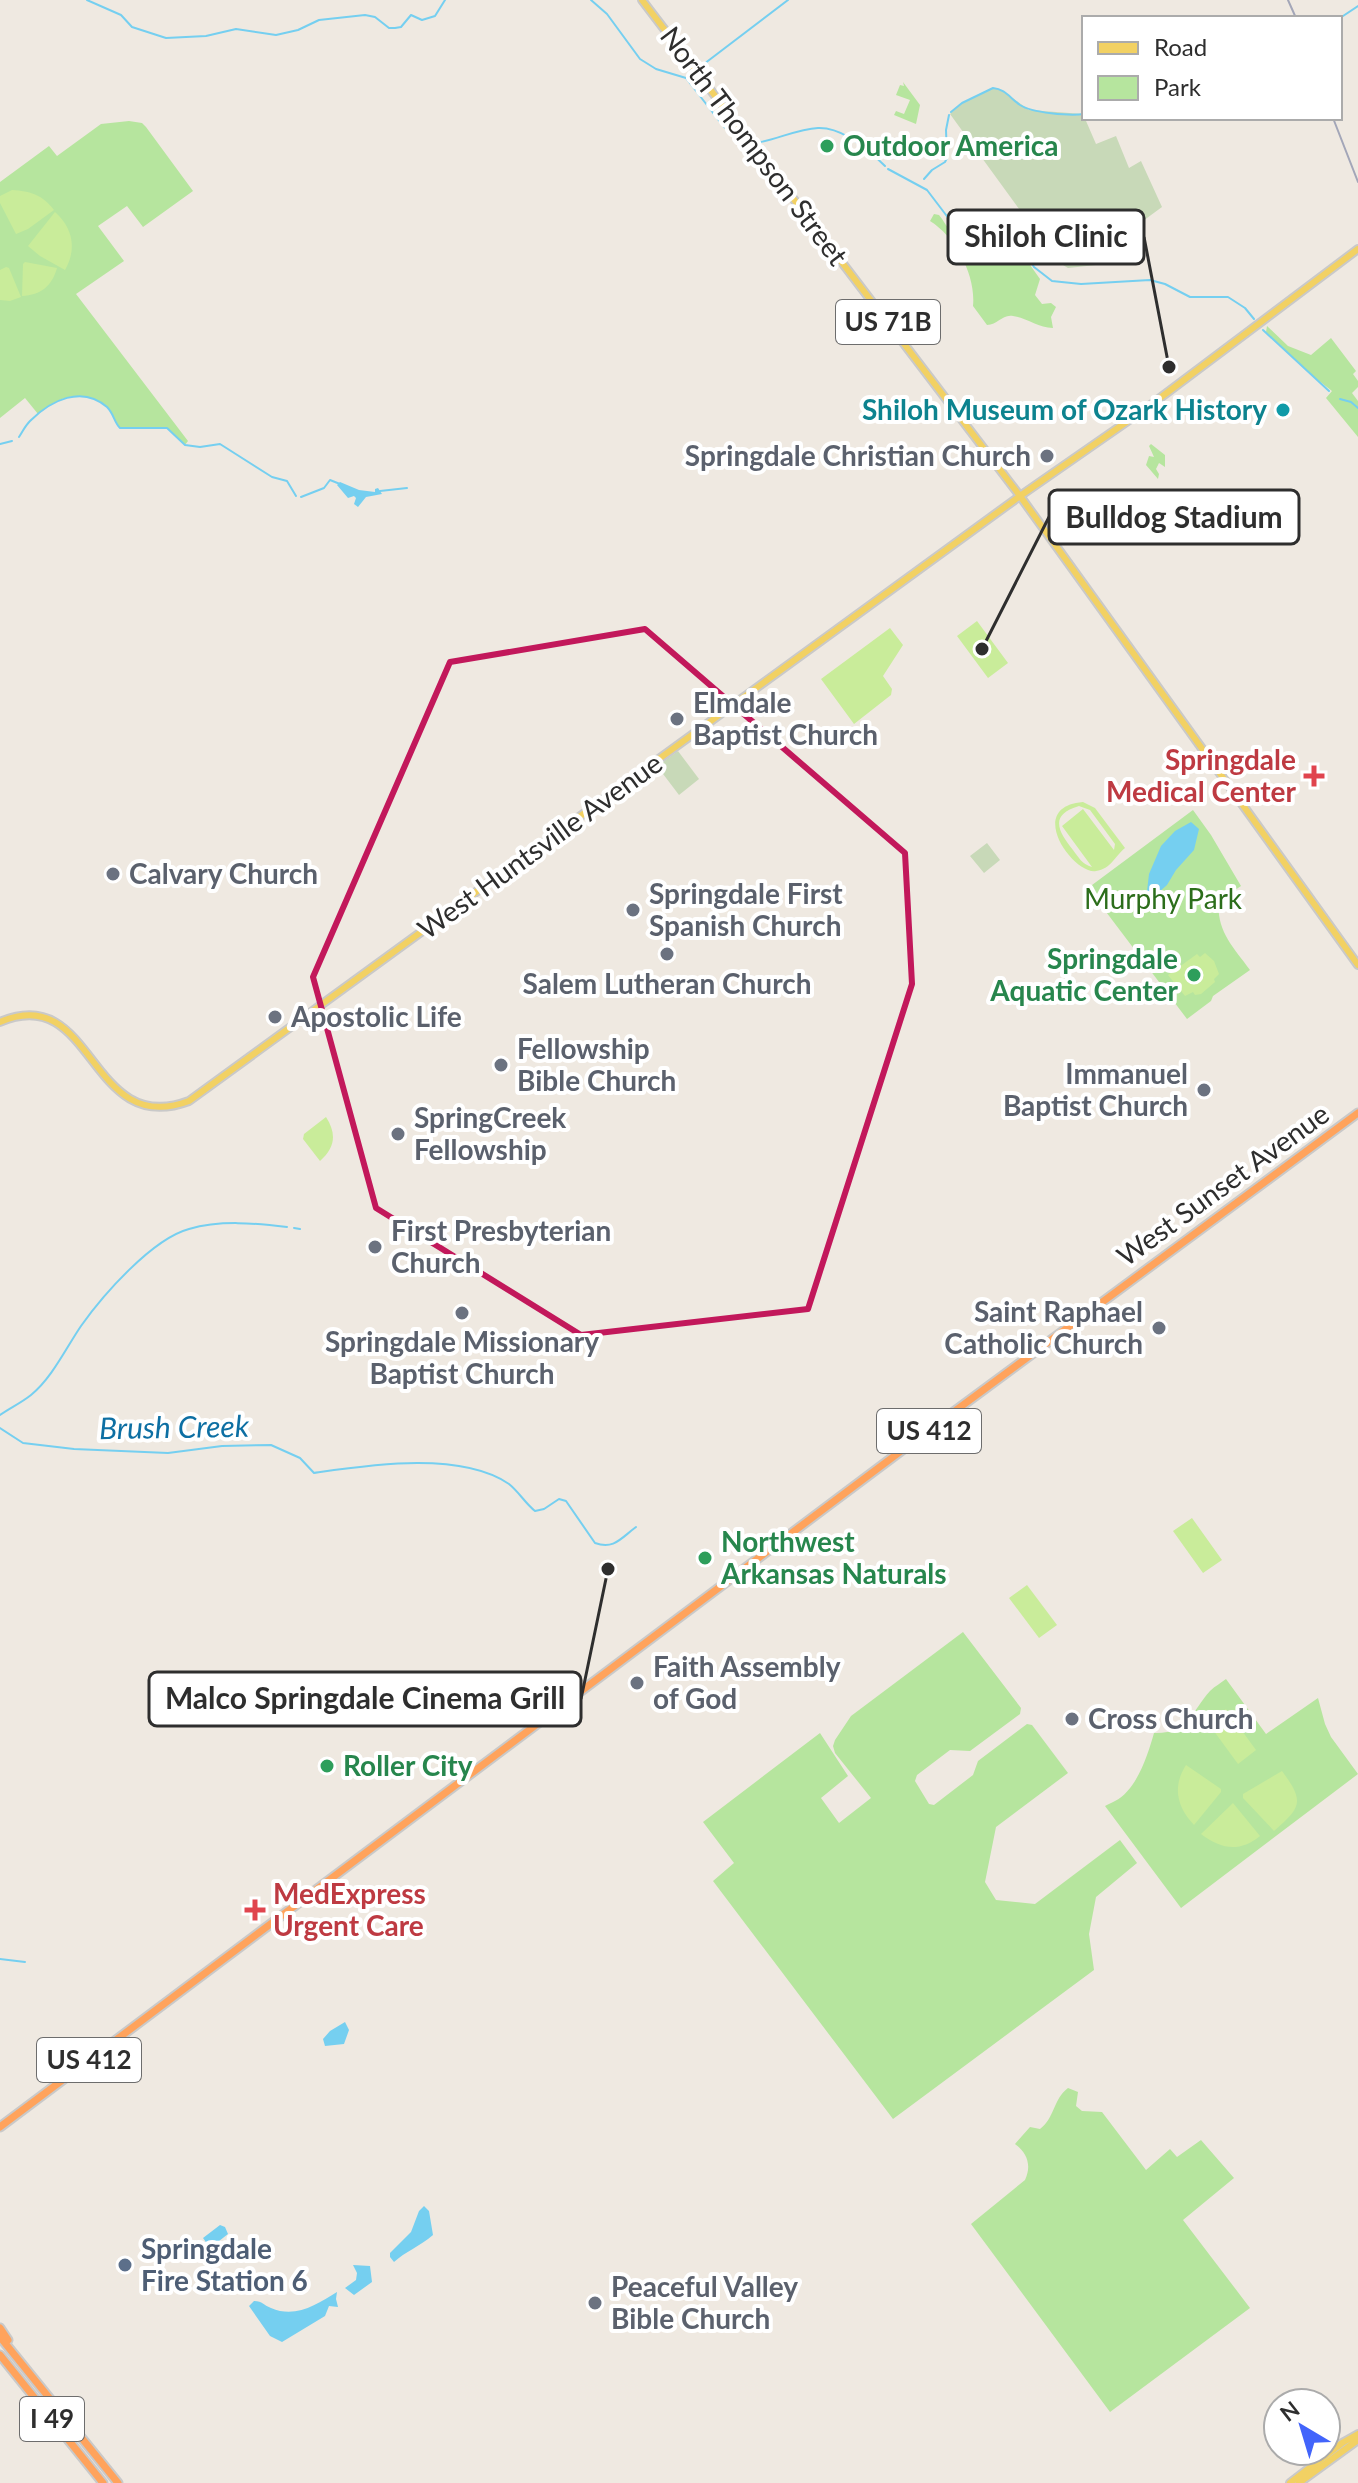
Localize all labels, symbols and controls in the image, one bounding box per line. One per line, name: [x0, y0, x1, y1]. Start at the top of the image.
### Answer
legend: [1082, 16, 1342, 120]
street label: North Thompson Street: [654, 19, 856, 271]
text: Road: [1154, 32, 1207, 61]
text: Park: [1154, 72, 1202, 101]
place label: Outdoor America: [843, 128, 1059, 162]
marker: Outdoor America: [818, 137, 836, 155]
callout: Shiloh Clinic: [948, 210, 1144, 264]
text: Shiloh Clinic: [964, 217, 1128, 253]
road number: US 71B: [836, 300, 940, 344]
place label: Shiloh Museum of Ozark History: [862, 392, 1267, 426]
marker: Shiloh Museum of Ozark History: [1274, 401, 1292, 419]
place label: Springdale Christian Church: [685, 438, 1031, 472]
marker: Springdale Christian Church: [1038, 447, 1056, 465]
callout: Bulldog Stadium: [1049, 490, 1299, 544]
text: Bulldog Stadium: [1065, 498, 1283, 534]
place label: Elmdale Baptist Church: [693, 685, 878, 751]
marker: Elmdale Baptist Church: [668, 710, 686, 728]
place label: Springdale Medical Center: [1106, 742, 1297, 808]
street label: West Huntsville Avenue: [411, 745, 668, 945]
marker: Springdale Medical Center: [1303, 765, 1325, 787]
place label: Calvary Church: [129, 856, 318, 890]
marker: Calvary Church: [104, 865, 122, 883]
place label: Springdale First Spanish Church: [649, 876, 843, 942]
park label: Murphy Park: [1084, 881, 1243, 915]
marker: Springdale First Spanish Church: [624, 901, 642, 919]
place label: Springdale Aquatic Center: [989, 941, 1179, 1007]
marker: Salem Lutheran Church: [658, 945, 676, 963]
place label: Salem Lutheran Church: [523, 966, 811, 1000]
marker: Springdale Aquatic Center: [1185, 966, 1203, 984]
place label: Apostolic Life: [290, 999, 462, 1033]
marker: Apostolic Life: [266, 1008, 284, 1026]
place label: Fellowship Bible Church: [517, 1031, 676, 1097]
marker: Fellowship Bible Church: [492, 1056, 510, 1074]
place label: Immanuel Baptist Church: [1003, 1056, 1188, 1122]
marker: Immanuel Baptist Church: [1195, 1081, 1213, 1099]
street label: West Sunset Avenue: [1110, 1096, 1335, 1272]
place label: SpringCreek Fellowship: [414, 1100, 566, 1166]
marker: SpringCreek Fellowship: [389, 1125, 407, 1143]
place label: First Presbyterian Church: [391, 1213, 611, 1279]
marker: First Presbyterian Church: [366, 1238, 384, 1256]
place label: Saint Raphael Catholic Church: [944, 1294, 1143, 1360]
marker: Springdale Missionary Baptist Church: [453, 1304, 471, 1322]
marker: Saint Raphael Catholic Church: [1150, 1319, 1168, 1337]
place label: Springdale Missionary Baptist Church: [325, 1324, 599, 1390]
water label: Brush Creek: [99, 1407, 250, 1445]
road number: US 412: [877, 1409, 981, 1453]
place label: Northwest Arkansas Naturals: [720, 1524, 947, 1590]
marker: Northwest Arkansas Naturals: [696, 1549, 714, 1567]
place label: Faith Assembly of God: [653, 1649, 841, 1715]
callout: Malco Springdale Cinema Grill: [149, 1672, 581, 1726]
marker: Faith Assembly of God: [628, 1674, 646, 1692]
text: Malco Springdale Cinema Grill: [165, 1679, 565, 1715]
place label: Cross Church: [1088, 1701, 1253, 1735]
marker: Cross Church: [1063, 1710, 1081, 1728]
place label: Roller City: [343, 1748, 473, 1782]
marker: Roller City: [318, 1757, 336, 1775]
place label: MedExpress Urgent Care: [273, 1876, 426, 1942]
marker: MedExpress Urgent Care: [244, 1899, 266, 1921]
road number: US 412: [37, 2038, 141, 2082]
place label: Springdale Fire Station 6: [141, 2231, 308, 2297]
marker: Springdale Fire Station 6: [116, 2256, 134, 2274]
place label: Peaceful Valley Bible Church: [611, 2269, 798, 2335]
marker: Peaceful Valley Bible Church: [586, 2294, 604, 2312]
north arrow: [1262, 2387, 1342, 2467]
text: N: [1274, 2395, 1304, 2427]
road number: I 49: [20, 2397, 84, 2441]

